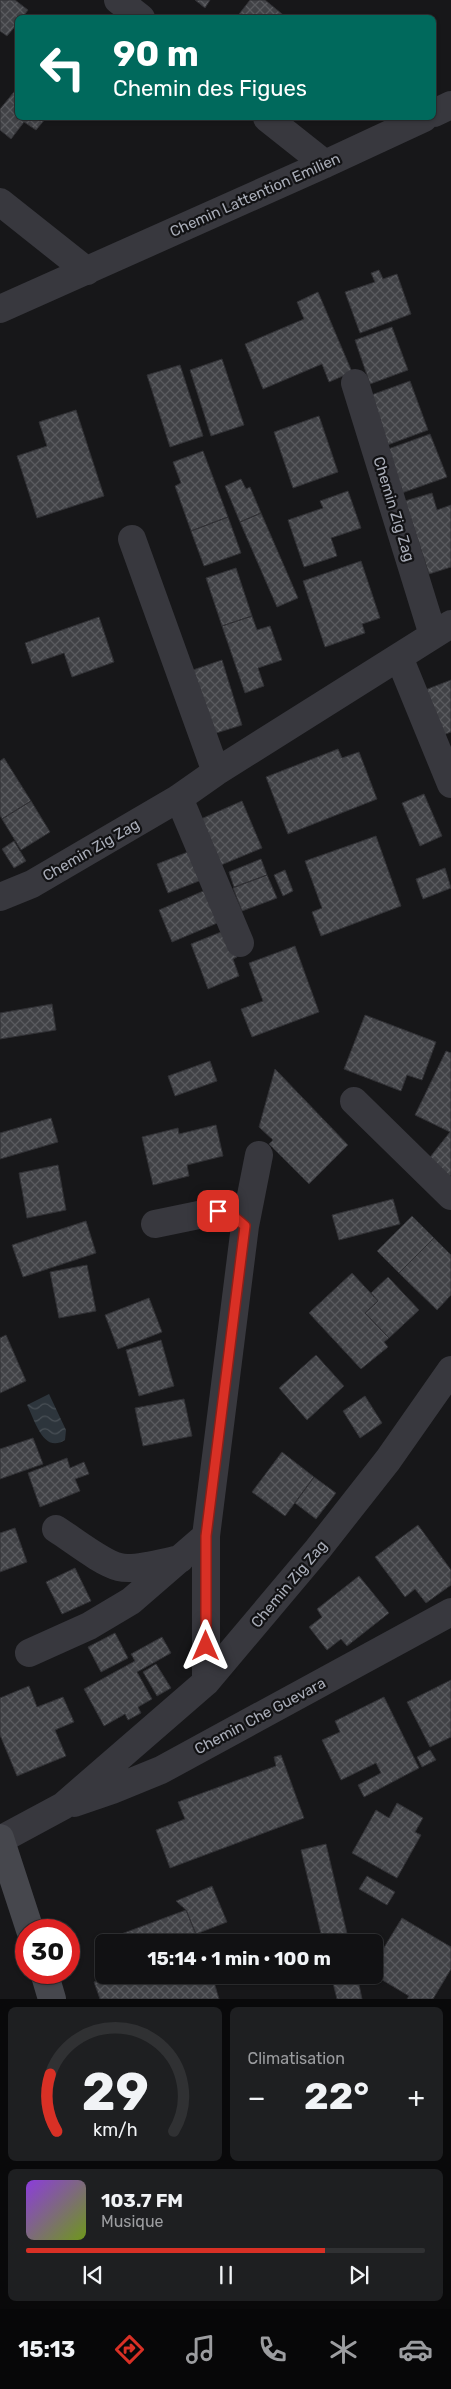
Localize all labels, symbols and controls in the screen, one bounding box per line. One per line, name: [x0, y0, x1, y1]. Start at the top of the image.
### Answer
text: 90 m: [113, 33, 199, 75]
icon: left: [30, 35, 95, 100]
text: Chemin des Figues: [113, 75, 307, 102]
street label: Chemin Lattention Emilien: [167, 149, 343, 241]
street label: Chemin Zig Zag: [369, 454, 419, 564]
street label: Chemin Zig Zag: [39, 815, 143, 885]
pin: [197, 1190, 239, 1232]
icon: arrive: [204, 1197, 232, 1225]
street label: Chemin Zig Zag: [247, 1537, 331, 1631]
position arrow: [179, 1619, 231, 1671]
street label: Chemin Che Guevara: [191, 1674, 329, 1758]
speed limit sign: 30: [15, 1919, 80, 1984]
text: 15:14 · 1 min · 100 m: [147, 1947, 331, 1970]
text: Climatisation: [248, 2049, 345, 2068]
text: 29: [81, 2061, 148, 2123]
text: 22°: [304, 2073, 369, 2119]
text: −: [248, 2081, 266, 2114]
text: +: [408, 2081, 425, 2114]
text: km/h: [92, 2119, 137, 2140]
text: 103.7 FM: [101, 2189, 183, 2212]
text: Musique: [101, 2212, 164, 2231]
icon: previous: [79, 2261, 107, 2289]
icon: pause: [212, 2261, 240, 2289]
icon: next: [345, 2261, 373, 2289]
icon: directions: [112, 2332, 147, 2367]
icon: music: [183, 2332, 218, 2367]
icon: phone: [255, 2332, 290, 2367]
icon: climate: [326, 2332, 361, 2367]
icon: car: [398, 2332, 433, 2367]
text: 15:13: [18, 2336, 75, 2363]

